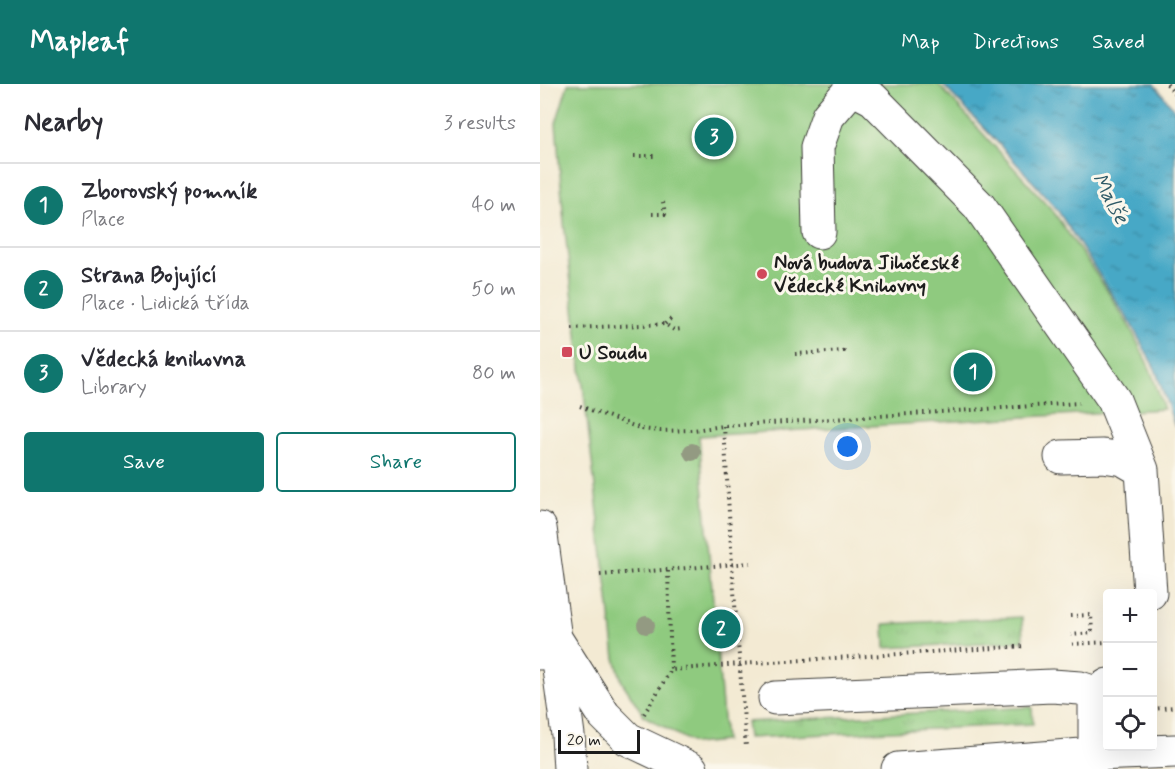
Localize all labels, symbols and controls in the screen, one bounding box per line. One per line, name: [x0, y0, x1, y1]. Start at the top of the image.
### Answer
text: Mapleaf: [30, 24, 129, 61]
text: Map: [901, 28, 940, 56]
text: Directions: [973, 28, 1059, 56]
text: Saved: [1092, 28, 1145, 56]
text: Nearby: [24, 106, 103, 140]
text: 3 results: [444, 110, 516, 137]
pin: 3: [694, 115, 734, 160]
water label: Malše: [1085, 168, 1136, 230]
text: Zborovský pomník: [81, 178, 257, 206]
text: 1: [39, 192, 48, 219]
text: 40 m: [472, 192, 516, 219]
text: Place: [81, 206, 125, 233]
place label: Nová budova Jihočeské Vědecké Knihovny: [774, 250, 959, 300]
text: Strana Bojující: [81, 262, 217, 290]
marker: Nová budova Jihočeské Vědecké Knihovny: [755, 267, 769, 281]
text: 2: [39, 276, 48, 303]
text: 50 m: [471, 276, 516, 303]
text: Place · Lidická třída: [81, 290, 250, 317]
place label: U Soudu: [579, 340, 647, 367]
marker: U Soudu: [560, 345, 574, 359]
text: Vědecká knihovna: [81, 346, 246, 374]
pin: 1: [954, 350, 992, 394]
text: 3: [39, 360, 48, 387]
text: 80 m: [472, 360, 516, 387]
text: Library: [81, 374, 147, 401]
button: Save: [24, 432, 264, 492]
button: Share: [276, 432, 516, 492]
your location: [833, 432, 862, 461]
map controls: [1103, 589, 1157, 751]
button: +: [1103, 589, 1157, 643]
pin: 2: [702, 606, 741, 652]
button: −: [1103, 643, 1157, 697]
button: locate: [1103, 697, 1157, 751]
scale bar: [558, 727, 640, 754]
text: 20 m: [567, 730, 601, 751]

